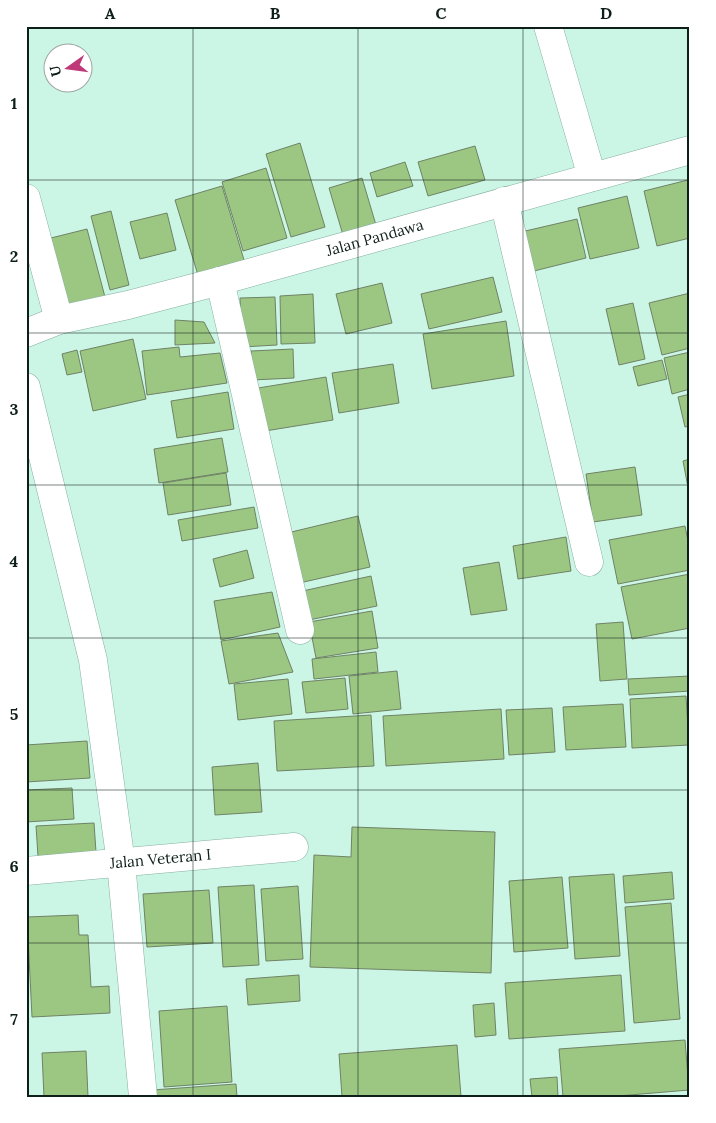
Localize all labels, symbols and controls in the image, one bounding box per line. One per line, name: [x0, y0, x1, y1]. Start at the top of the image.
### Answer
text: A: [105, 3, 116, 23]
text: B: [270, 3, 281, 23]
text: C: [435, 3, 447, 23]
text: D: [600, 3, 612, 23]
north arrow: [42, 42, 92, 92]
text: U: [45, 63, 65, 78]
text: 1: [11, 93, 17, 113]
street label: Jalan Pandawa: [323, 215, 426, 260]
text: 2: [10, 246, 18, 266]
text: 3: [10, 399, 19, 419]
text: 4: [10, 551, 19, 571]
text: 5: [10, 704, 19, 724]
street label: Jalan Veteran I: [108, 844, 212, 873]
text: 6: [9, 856, 19, 876]
text: 7: [10, 1009, 18, 1029]

